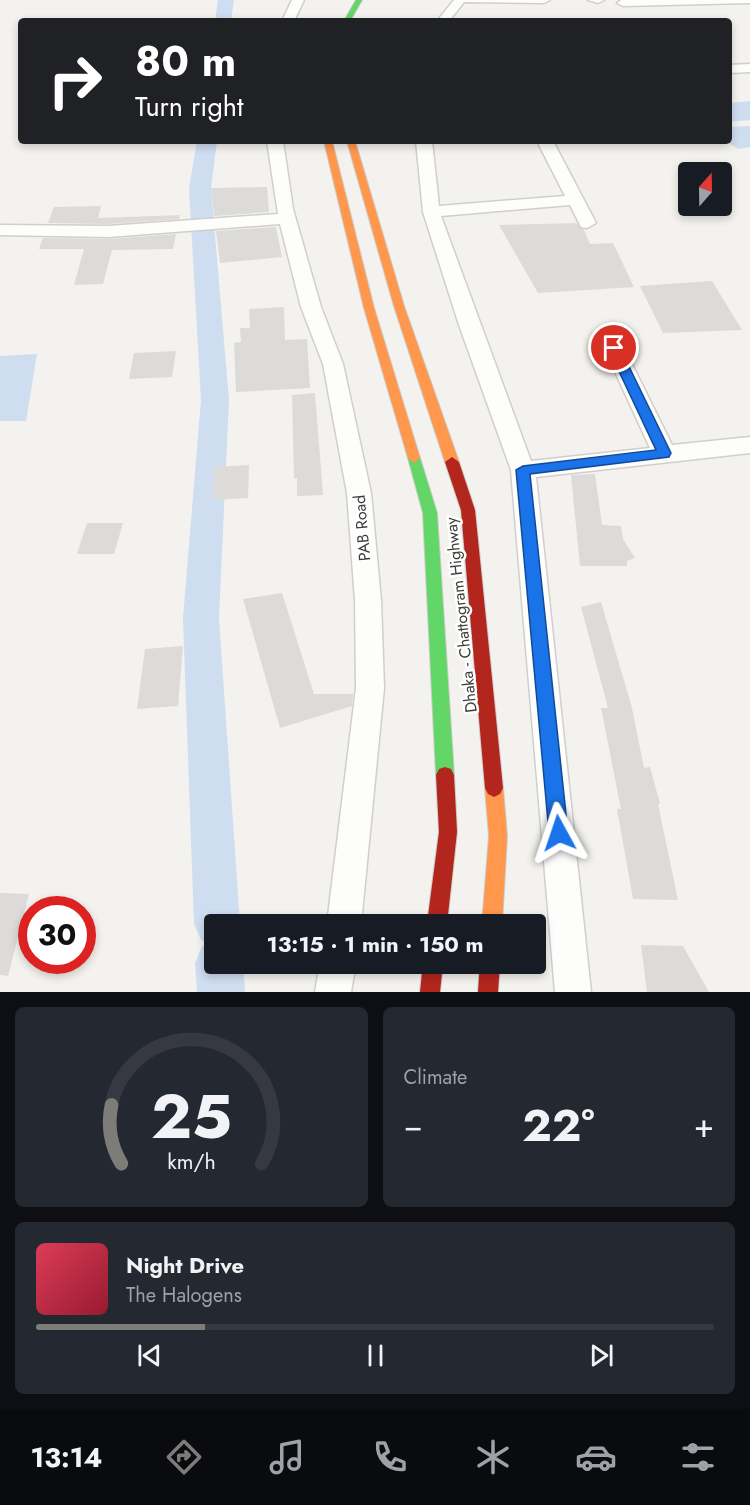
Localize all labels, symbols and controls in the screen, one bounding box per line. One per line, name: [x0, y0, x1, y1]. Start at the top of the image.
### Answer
text: 80 m: [135, 31, 236, 92]
icon: right: [36, 42, 114, 120]
text: Turn right: [135, 87, 243, 126]
north arrow: [678, 162, 732, 216]
map controls: [678, 162, 732, 216]
pin: [588, 322, 639, 373]
icon: arrive: [597, 331, 630, 364]
street label: PAB Road: [348, 494, 376, 562]
street label: Dhaka - Chattogram Highway: [439, 515, 483, 714]
position arrow: [527, 801, 591, 865]
speed limit sign: 30: [18, 896, 96, 974]
text: 13:15 · 1 min · 150 m: [266, 928, 484, 960]
text: Climate: [404, 1063, 467, 1092]
text: 25: [151, 1071, 232, 1161]
text: 22°: [522, 1093, 595, 1158]
text: −: [404, 1102, 423, 1149]
text: +: [694, 1102, 714, 1149]
text: km/h: [167, 1146, 215, 1177]
text: Night Drive: [126, 1249, 244, 1281]
text: The Halogens: [126, 1281, 242, 1310]
icon: previous: [133, 1339, 166, 1372]
icon: pause: [359, 1339, 392, 1372]
icon: next: [585, 1339, 618, 1372]
icon: directions: [163, 1436, 205, 1478]
icon: music: [266, 1436, 308, 1478]
icon: phone: [369, 1436, 411, 1478]
icon: climate: [472, 1436, 514, 1478]
icon: car: [575, 1436, 617, 1478]
icon: filters: [677, 1436, 719, 1478]
text: 13:14: [30, 1438, 102, 1477]

